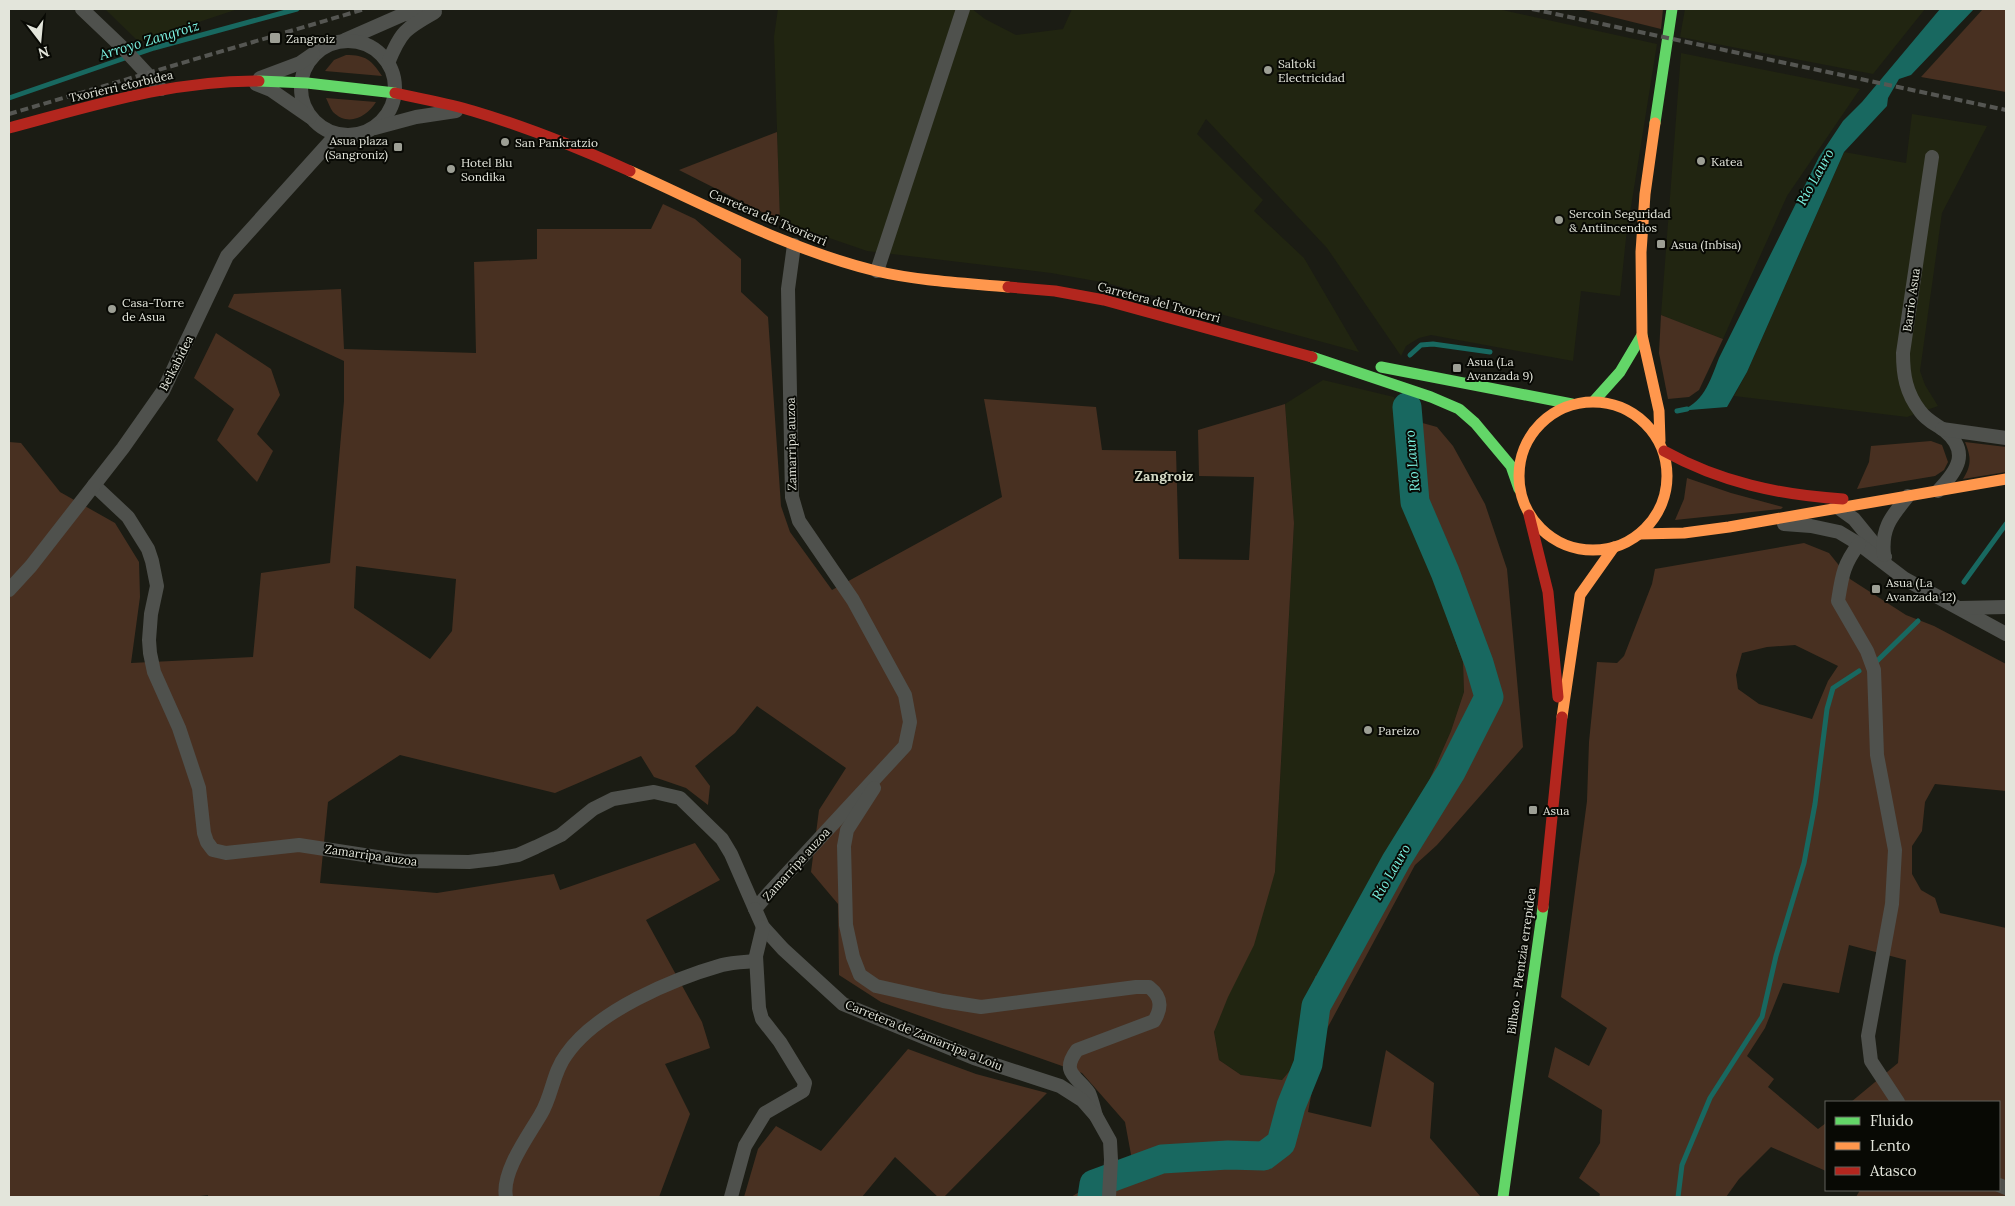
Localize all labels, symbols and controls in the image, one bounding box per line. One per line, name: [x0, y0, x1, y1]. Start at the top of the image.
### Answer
north arrow: [15, 15, 65, 65]
water label: Arroyo Zangroiz: [96, 16, 202, 64]
marker: Zangroiz: [268, 31, 282, 45]
place label: Zangroiz: [286, 31, 335, 46]
text: N: [36, 42, 51, 63]
place label: Saltoki Electricidad: [1278, 56, 1345, 85]
marker: Saltoki Electricidad: [1262, 64, 1274, 76]
street label: Txorierri etorbidea: [68, 67, 174, 105]
place label: Asua plaza (Sangroniz): [325, 133, 388, 163]
place label: San Pankratzio: [515, 135, 598, 150]
marker: San Pankratzio: [499, 136, 511, 148]
marker: Asua plaza (Sangroniz): [392, 141, 404, 153]
water label: Río Lauro: [1792, 146, 1838, 208]
place label: Katea: [1711, 154, 1743, 169]
place label: Hotel Blu Sondika: [461, 155, 512, 184]
marker: Katea: [1695, 155, 1707, 167]
marker: Hotel Blu Sondika: [445, 163, 457, 175]
street label: Carretera del Txorierri: [707, 185, 829, 249]
place label: Sercoin Seguridad & Antiincendios: [1569, 206, 1671, 235]
marker: Sercoin Seguridad & Antiincendios: [1553, 214, 1565, 226]
place label: Asua (Inbisa): [1670, 237, 1741, 253]
marker: Asua (Inbisa): [1655, 238, 1667, 250]
street label: Barrio Asua: [1899, 267, 1923, 333]
street label: Carretera del Txorierri: [1096, 278, 1222, 326]
place label: Casa-Torre de Asua: [122, 295, 185, 324]
marker: Casa-Torre de Asua: [106, 303, 118, 315]
street label: Beikabidea: [156, 333, 196, 393]
place label: Asua (La Avanzada 9): [1466, 354, 1533, 384]
marker: Asua (La Avanzada 9): [1451, 362, 1463, 374]
street label: Zamarripa auzoa: [783, 397, 799, 491]
water label: Río Lauro: [1400, 429, 1424, 493]
district label: Zangroiz: [1135, 467, 1193, 485]
place label: Asua (La Avanzada 12): [1885, 575, 1956, 605]
marker: Asua (La Avanzada 12): [1870, 583, 1882, 595]
place label: Pareizo: [1378, 723, 1419, 738]
marker: Pareizo: [1362, 724, 1374, 736]
place label: Asua: [1542, 803, 1569, 818]
marker: Asua: [1527, 804, 1539, 816]
street label: Zamarripa auzoa: [759, 824, 833, 904]
street label: Zamarripa auzoa: [324, 841, 418, 869]
water label: Río Lauro: [1368, 841, 1414, 903]
street label: Bilbao - Plentzia errepidea: [1503, 887, 1539, 1035]
street label: Carretera de Zamarripa a Loiu: [843, 997, 1005, 1073]
legend: [1825, 1101, 2000, 1191]
text: Fluido: [1870, 1111, 1913, 1130]
text: Lento: [1870, 1136, 1911, 1155]
text: Atasco: [1869, 1161, 1917, 1180]

